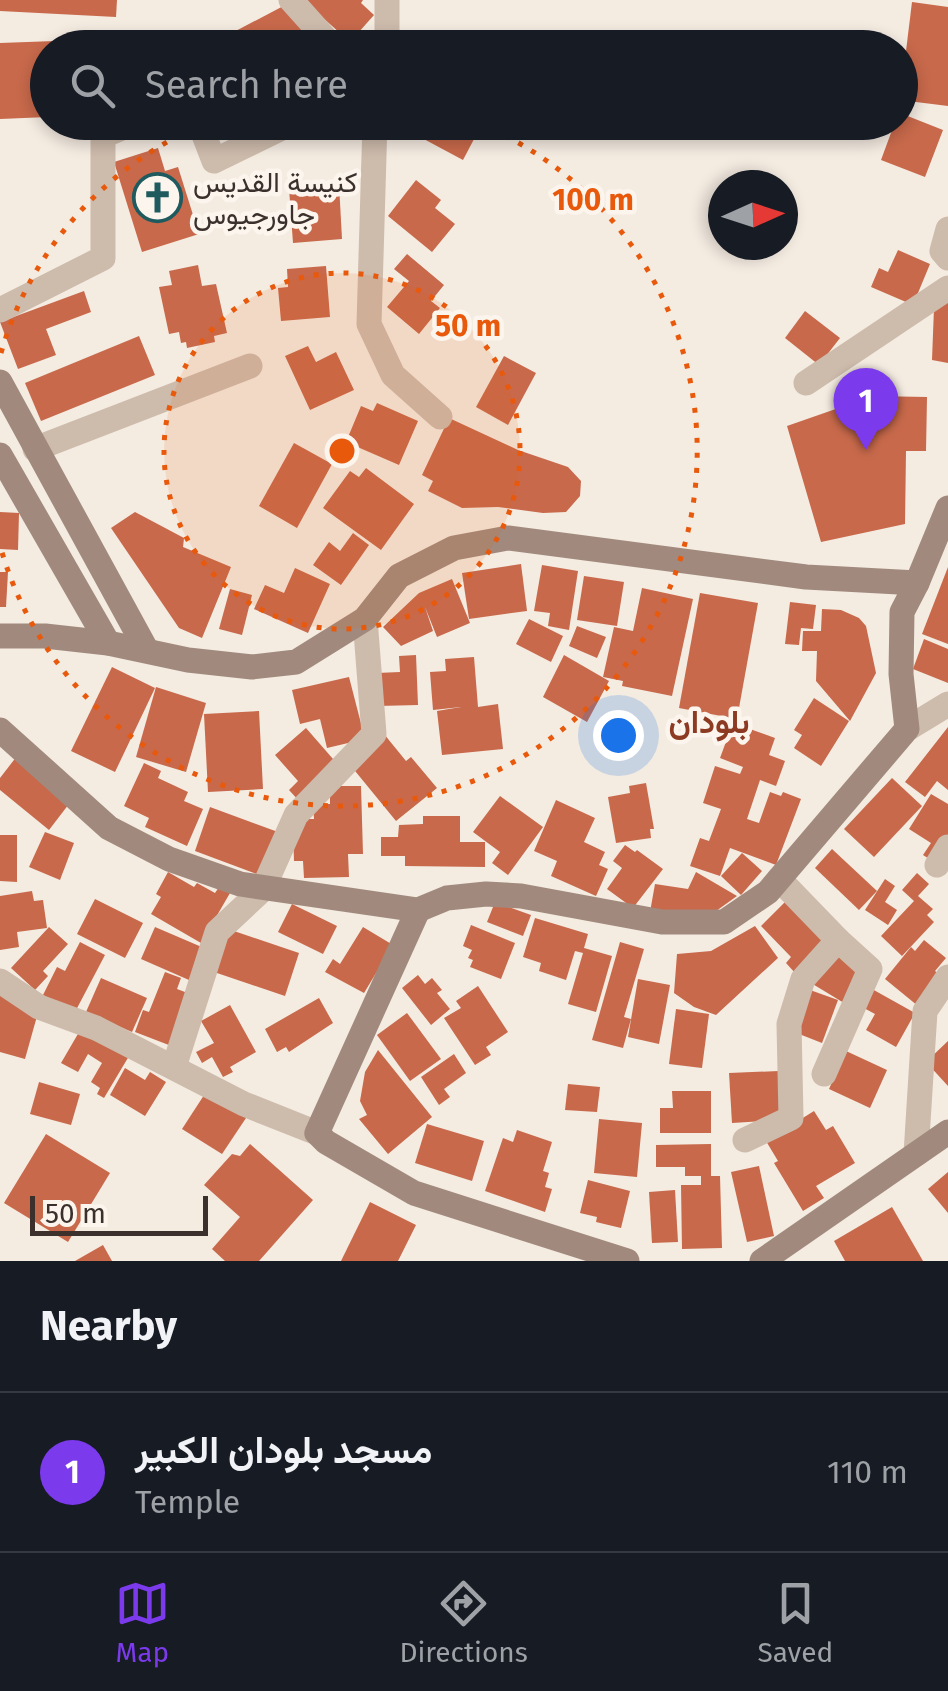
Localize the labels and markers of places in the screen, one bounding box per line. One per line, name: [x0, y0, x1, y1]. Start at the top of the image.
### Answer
place label: كنيسة القديس جاورجيوس: [193, 166, 357, 232]
church icon: كنيسة القديس جاورجيوس: [132, 172, 184, 224]
pin: 1: [834, 368, 898, 450]
centre of rings: [324, 433, 360, 469]

